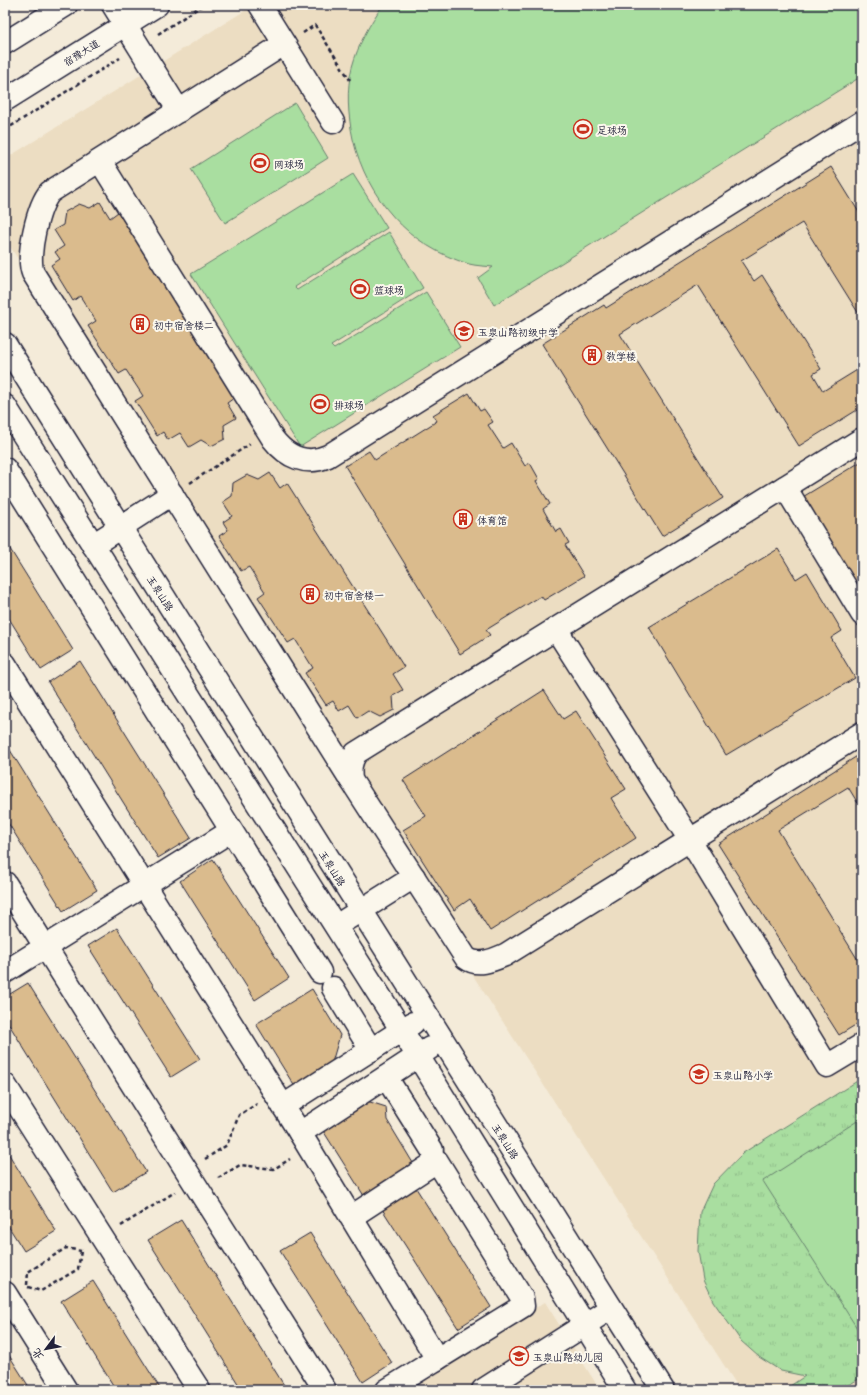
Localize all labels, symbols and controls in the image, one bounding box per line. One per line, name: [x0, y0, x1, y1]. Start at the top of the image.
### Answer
street label: 宿豫大道: [60, 35, 102, 69]
sports icon: 足球场: [572, 118, 594, 140]
place label: 足球场: [597, 122, 627, 137]
sports icon: 网球场: [249, 152, 271, 174]
place label: 网球场: [274, 156, 304, 171]
sports icon: 篮球场: [349, 278, 371, 300]
place label: 篮球场: [374, 282, 404, 297]
building icon: 初中宿舍楼二: [129, 313, 151, 335]
place label: 初中宿舍楼二: [154, 317, 214, 332]
school or university icon: 玉泉山路初级中学: [453, 320, 475, 342]
place label: 玉泉山路初级中学: [478, 324, 558, 339]
building icon: 教学楼: [581, 344, 603, 366]
place label: 教学楼: [606, 348, 636, 363]
sports icon: 排球场: [309, 393, 331, 415]
place label: 排球场: [334, 397, 364, 412]
building icon: 体育馆: [452, 508, 474, 530]
place label: 体育馆: [477, 512, 507, 527]
street label: 玉泉山路: [144, 572, 178, 614]
building icon: 初中宿舍楼一: [299, 583, 321, 605]
place label: 初中宿舍楼一: [324, 587, 384, 602]
street label: 玉泉山路: [316, 847, 350, 889]
school or university icon: 玉泉山路小学: [688, 1063, 710, 1085]
place label: 玉泉山路小学: [713, 1067, 773, 1082]
street label: 玉泉山路: [489, 1120, 523, 1162]
north arrow: [26, 1329, 66, 1369]
text: 北: [27, 1345, 47, 1364]
school or university icon: 玉泉山路幼儿园: [508, 1345, 530, 1367]
place label: 玉泉山路幼儿园: [533, 1349, 603, 1364]

